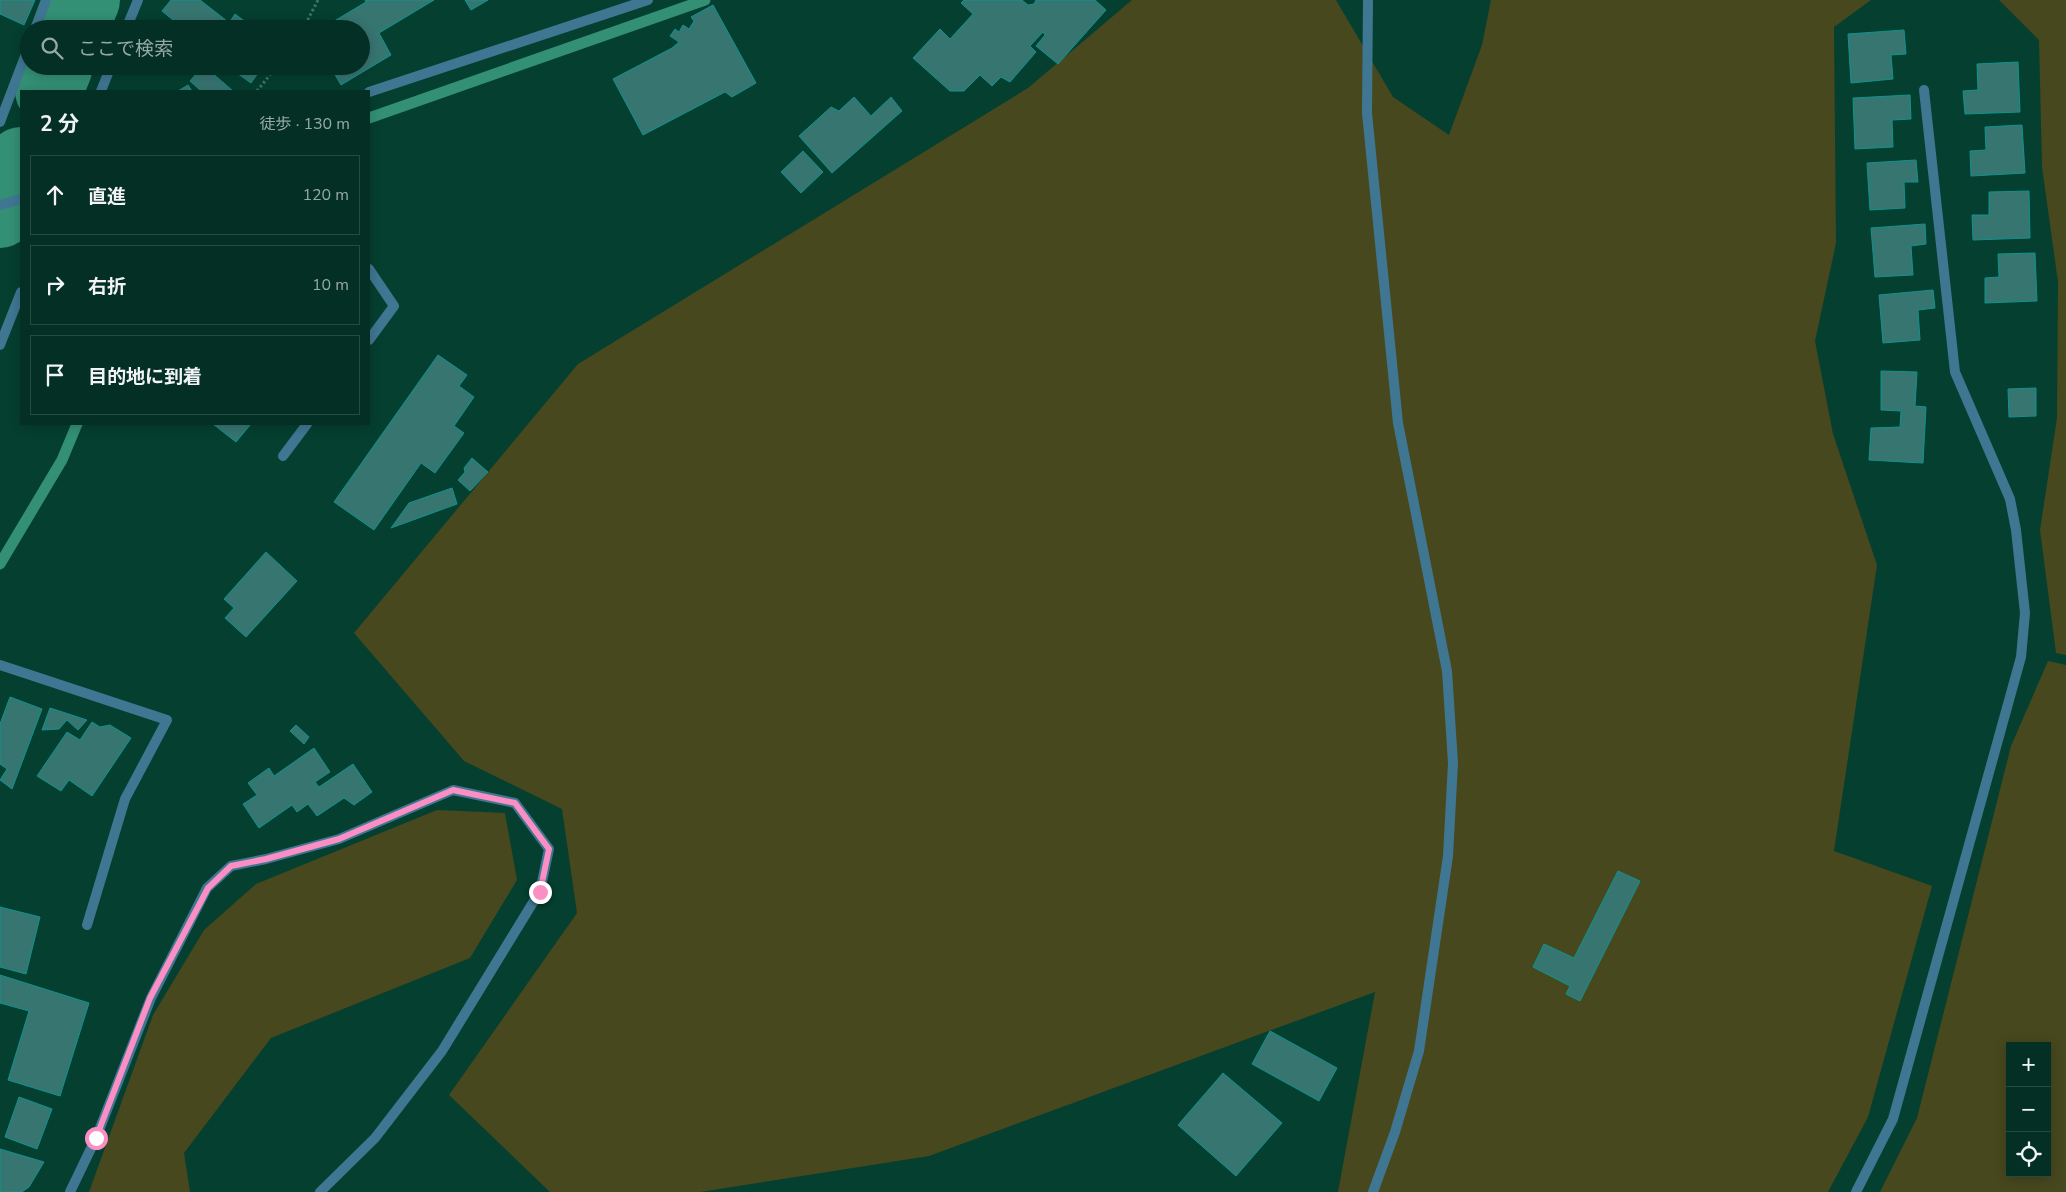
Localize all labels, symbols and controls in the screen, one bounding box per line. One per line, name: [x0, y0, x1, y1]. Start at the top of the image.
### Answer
search box: [20, 20, 370, 75]
icon: search: [38, 34, 66, 62]
text: ここで検索: [78, 36, 173, 62]
text: 2 分: [40, 110, 79, 138]
text: 徒歩 · 130 m: [260, 113, 350, 135]
icon: ahead: [41, 181, 69, 209]
text: 直進: [88, 184, 126, 210]
text: 120 m: [302, 184, 349, 206]
icon: right: [41, 271, 69, 299]
text: 右折: [88, 274, 126, 300]
text: 10 m: [312, 274, 349, 296]
icon: arrive: [41, 361, 69, 389]
text: 目的地に到着: [88, 364, 202, 390]
route end: [529, 881, 552, 904]
map controls: [2006, 1042, 2051, 1177]
button: +: [2006, 1042, 2051, 1087]
button: −: [2006, 1087, 2051, 1132]
route start: [85, 1127, 108, 1150]
button: locate: [2006, 1132, 2051, 1177]

